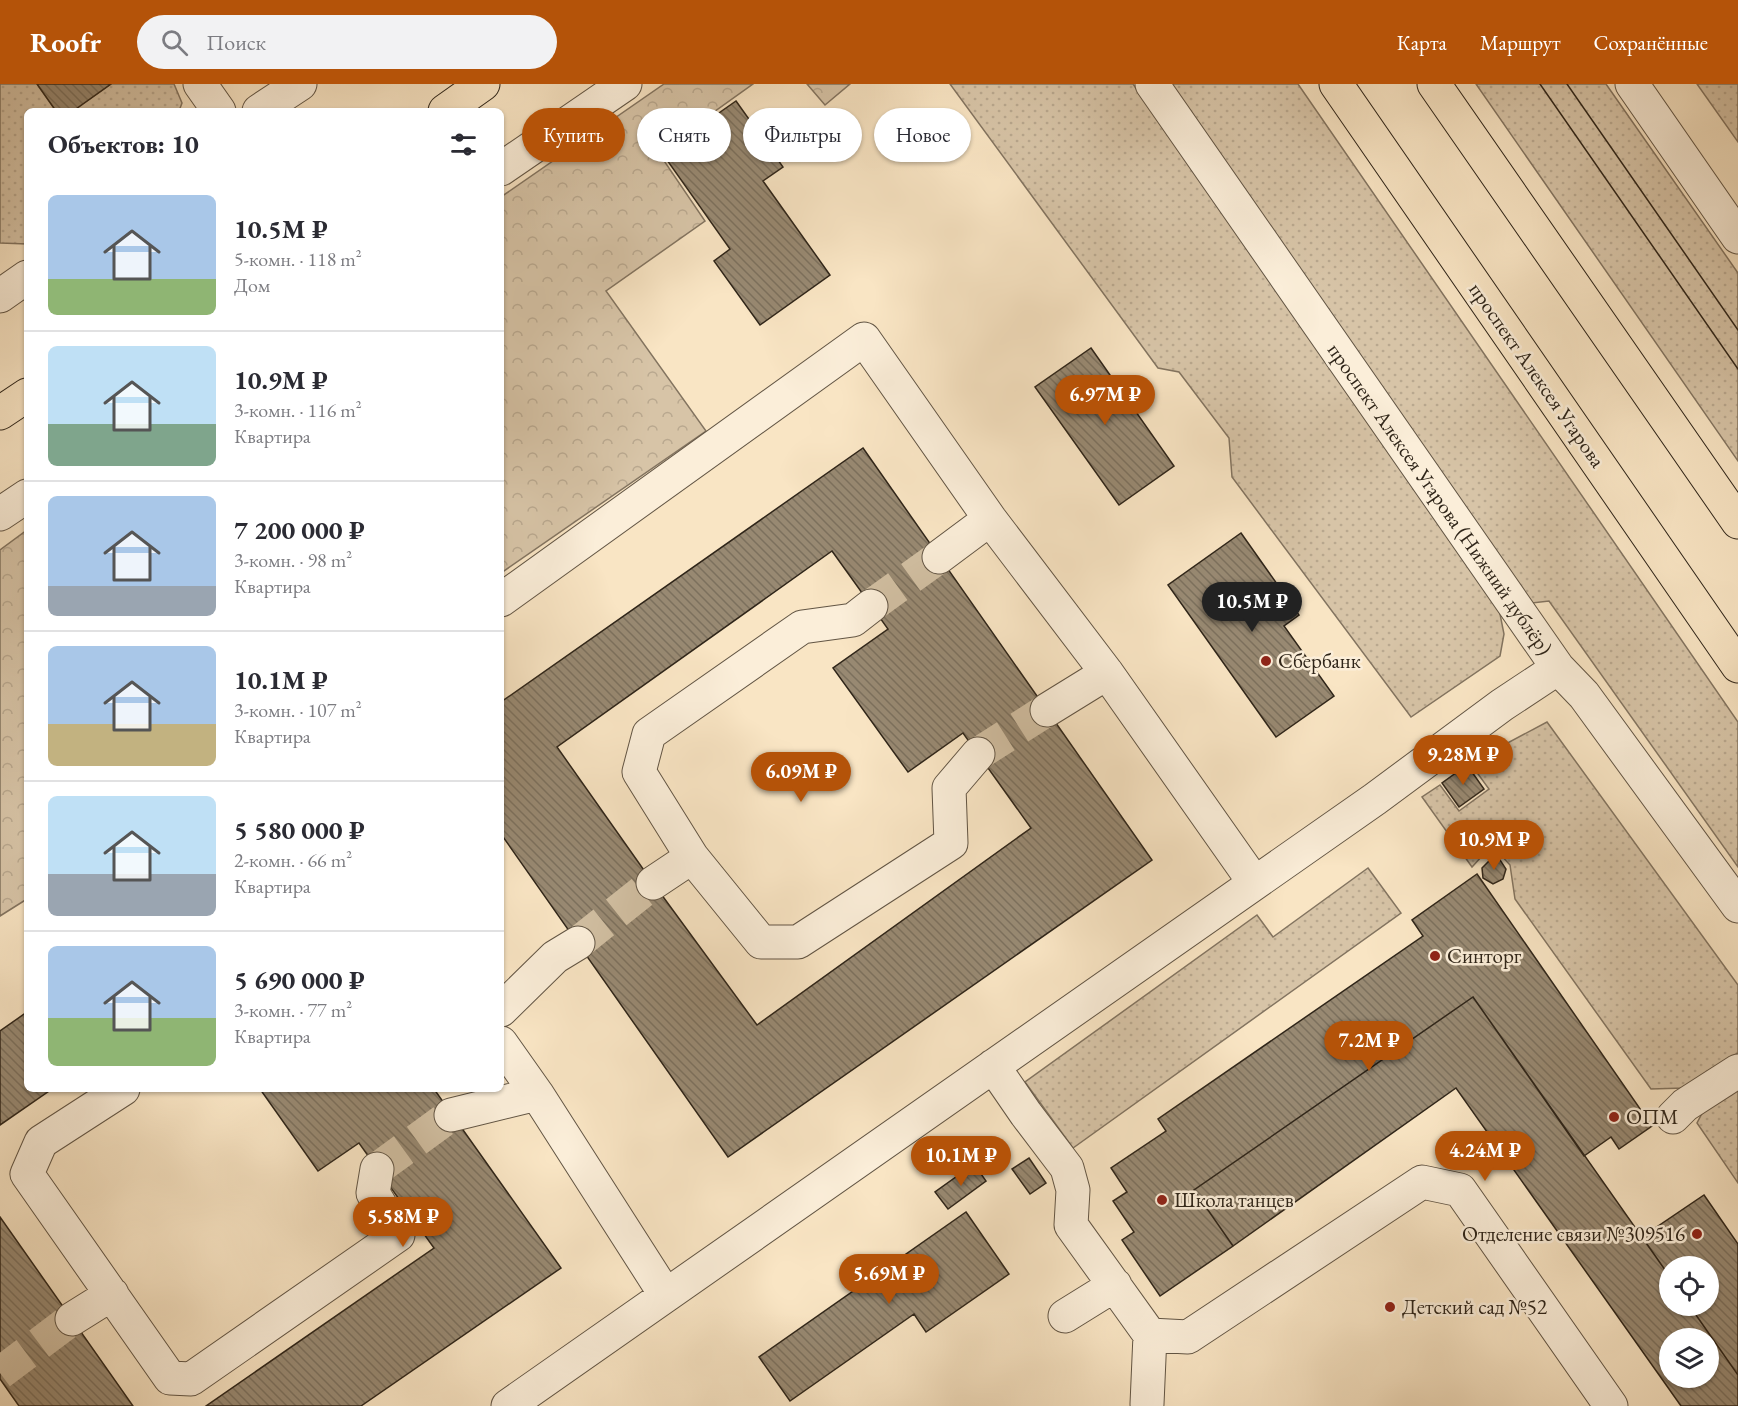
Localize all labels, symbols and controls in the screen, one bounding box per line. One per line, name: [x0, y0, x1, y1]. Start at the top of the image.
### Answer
search box: [137, 15, 557, 69]
text: Roofr: [30, 24, 101, 60]
icon: search: [158, 26, 191, 59]
text: Поиск: [206, 28, 266, 57]
text: Карта: [1397, 29, 1447, 56]
text: Маршрут: [1480, 29, 1561, 56]
text: Сохранённые: [1594, 29, 1708, 56]
chip: Купить: [522, 108, 625, 162]
chip: Снять: [637, 108, 731, 162]
chip: Фильтры: [743, 108, 862, 162]
chip: Новое: [874, 108, 971, 162]
text: Объектов: 10: [48, 127, 199, 161]
icon: filters: [447, 128, 480, 161]
text: 10.5M ₽: [234, 212, 328, 246]
icon: home: [96, 219, 168, 291]
text: 5-комн. · 118 m²: [234, 246, 362, 272]
text: Дом: [234, 272, 270, 298]
street label: проспект Алексея Угарова: [1463, 277, 1612, 473]
street label: проспект Алексея Угарова (Нижний дублёр): [1322, 337, 1559, 660]
text: 10.9M ₽: [234, 363, 328, 397]
icon: home: [96, 370, 168, 442]
pin: 6.97M ₽: [1050, 375, 1160, 426]
text: 6.97M ₽: [1069, 381, 1141, 407]
text: 3-комн. · 116 m²: [234, 397, 362, 423]
text: Квартира: [234, 423, 311, 449]
text: 7 200 000 ₽: [234, 513, 365, 547]
icon: home: [96, 520, 168, 592]
text: 3-комн. · 98 m²: [234, 547, 352, 573]
text: Квартира: [234, 573, 311, 599]
pin: 10.5M ₽: [1197, 582, 1307, 633]
text: 10.5M ₽: [1216, 588, 1288, 614]
place label: Сбербанк: [1278, 647, 1361, 674]
marker: Сбербанк: [1259, 654, 1273, 668]
text: 10.1M ₽: [234, 663, 328, 697]
icon: home: [96, 670, 168, 742]
text: 3-комн. · 107 m²: [234, 697, 362, 723]
text: Квартира: [234, 723, 311, 749]
pin: 9.28M ₽: [1408, 735, 1518, 786]
text: 9.28M ₽: [1427, 741, 1499, 767]
pin: 6.09M ₽: [746, 752, 856, 803]
text: 6.09M ₽: [765, 758, 837, 784]
text: 5 580 000 ₽: [234, 813, 365, 847]
icon: home: [96, 820, 168, 892]
pin: 10.9M ₽: [1439, 820, 1549, 871]
text: 10.9M ₽: [1458, 826, 1530, 852]
text: 2-комн. · 66 m²: [234, 847, 352, 873]
text: Квартира: [234, 873, 311, 899]
place label: Синторг: [1447, 942, 1522, 969]
marker: Синторг: [1428, 949, 1442, 963]
text: 5 690 000 ₽: [234, 963, 365, 997]
icon: home: [96, 970, 168, 1042]
text: 3-комн. · 77 m²: [234, 997, 352, 1023]
pin: 7.2M ₽: [1320, 1021, 1418, 1072]
text: Квартира: [234, 1023, 311, 1049]
text: 7.2M ₽: [1338, 1027, 1400, 1053]
place label: ОПМ: [1626, 1103, 1678, 1130]
marker: ОПМ: [1607, 1110, 1621, 1124]
pin: 4.24M ₽: [1430, 1131, 1540, 1182]
pin: 10.1M ₽: [906, 1136, 1016, 1187]
text: 4.24M ₽: [1449, 1137, 1521, 1163]
text: 10.1M ₽: [925, 1142, 997, 1168]
place label: Школа танцев: [1174, 1186, 1294, 1213]
marker: Школа танцев: [1155, 1193, 1169, 1207]
pin: 5.58M ₽: [348, 1197, 458, 1248]
text: 5.58M ₽: [367, 1203, 439, 1229]
place label: Отделение связи №309516: [1462, 1220, 1685, 1247]
marker: Отделение связи №309516: [1690, 1227, 1704, 1241]
pin: 5.69M ₽: [834, 1254, 944, 1305]
map controls: [1659, 1256, 1719, 1388]
button: locate: [1659, 1256, 1719, 1316]
text: 5.69M ₽: [853, 1260, 925, 1286]
place label: Детский сад №52: [1402, 1293, 1547, 1320]
marker: Детский сад №52: [1383, 1300, 1397, 1314]
button: layers: [1659, 1328, 1719, 1388]

